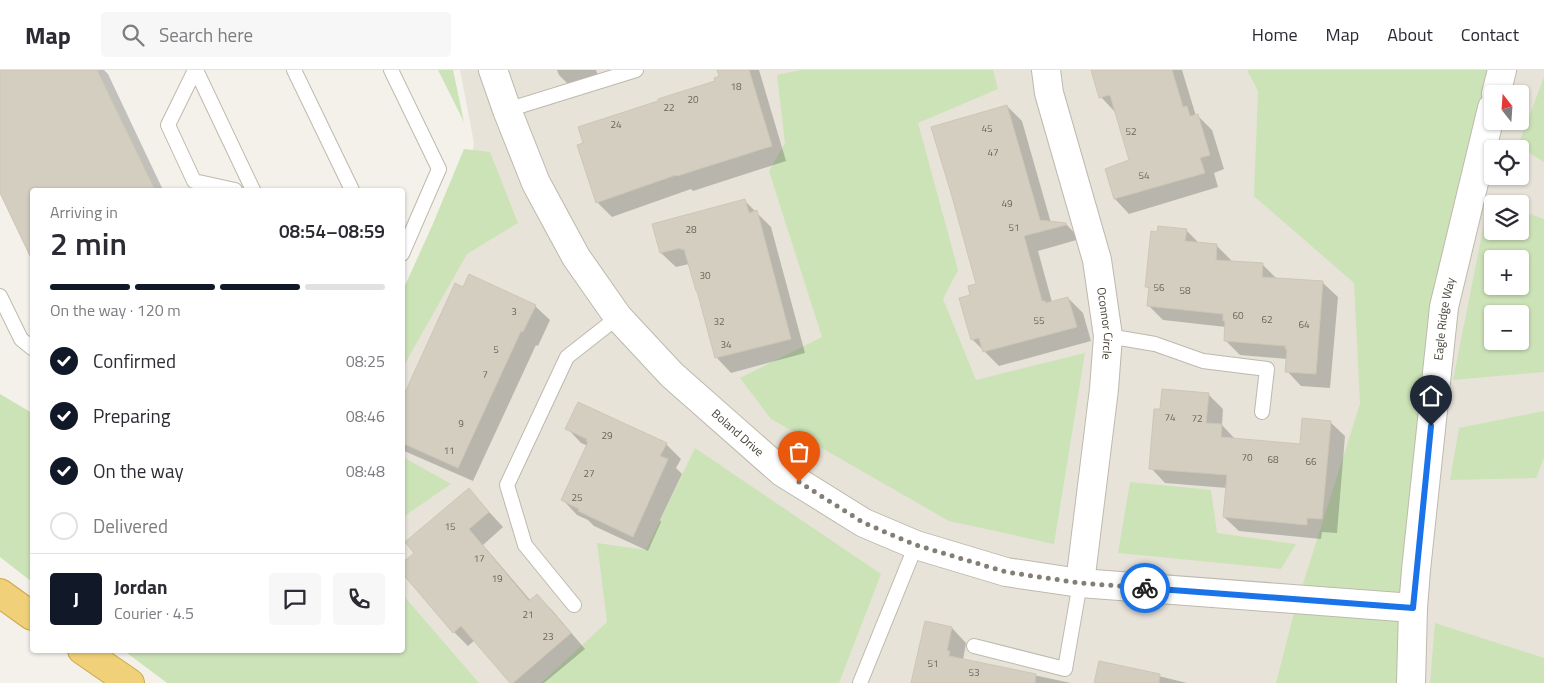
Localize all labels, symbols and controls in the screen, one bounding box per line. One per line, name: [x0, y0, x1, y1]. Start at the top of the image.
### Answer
search box: [101, 12, 451, 57]
text: Map: [25, 17, 71, 53]
text: Search here: [159, 20, 253, 49]
icon: search: [119, 21, 147, 49]
text: Home: [1252, 21, 1298, 48]
text: Map: [1326, 21, 1359, 48]
text: About: [1387, 21, 1433, 48]
text: Contact: [1461, 21, 1519, 48]
house number: 18: [730, 79, 742, 94]
north arrow: [1484, 85, 1529, 130]
map controls: [1484, 85, 1529, 350]
house number: 20: [687, 92, 699, 107]
house number: 22: [663, 100, 675, 115]
house number: 24: [610, 117, 622, 132]
house number: 45: [981, 121, 993, 136]
house number: 52: [1125, 124, 1137, 139]
button: locate: [1484, 140, 1529, 185]
house number: 47: [987, 145, 999, 160]
house number: 54: [1138, 168, 1150, 183]
button: layers: [1484, 195, 1529, 240]
house number: 49: [1001, 196, 1013, 211]
text: Arriving in: [50, 200, 118, 224]
text: 08:54–08:59: [279, 216, 385, 245]
text: 2 min: [50, 219, 127, 267]
house number: 51: [1008, 220, 1020, 235]
house number: 28: [685, 222, 697, 237]
button: +: [1484, 250, 1529, 295]
house number: 30: [699, 268, 711, 283]
street label: Eagle Ridge Way: [1428, 275, 1460, 361]
house number: 56: [1153, 280, 1165, 295]
house number: 58: [1179, 283, 1191, 298]
street label: Oconnor Circle: [1092, 286, 1118, 360]
text: On the way · 120 m: [50, 298, 181, 322]
house number: 3: [511, 304, 517, 319]
button: −: [1484, 305, 1529, 350]
house number: 60: [1232, 308, 1244, 323]
house number: 62: [1261, 312, 1273, 327]
house number: 55: [1033, 313, 1045, 328]
house number: 32: [713, 314, 725, 329]
house number: 64: [1298, 317, 1310, 332]
house number: 34: [720, 337, 732, 352]
house number: 5: [493, 342, 499, 357]
text: Confirmed: [93, 346, 176, 375]
icon: check: [50, 347, 78, 375]
text: 08:25: [346, 349, 385, 373]
house number: 7: [482, 367, 488, 382]
pin: [1410, 375, 1452, 426]
icon: home: [1417, 382, 1445, 410]
text: Preparing: [93, 401, 170, 430]
icon: check: [50, 402, 78, 430]
text: 08:46: [346, 404, 385, 428]
street label: Boland Drive: [708, 404, 768, 461]
house number: 74: [1164, 410, 1176, 425]
house number: 72: [1191, 411, 1203, 426]
house number: 9: [458, 416, 464, 431]
house number: 29: [601, 428, 613, 443]
pin: [778, 431, 820, 482]
icon: bag: [785, 438, 813, 466]
house number: 11: [443, 443, 455, 458]
house number: 70: [1241, 450, 1253, 465]
house number: 68: [1267, 452, 1279, 467]
house number: 66: [1305, 454, 1317, 469]
text: On the way: [93, 456, 184, 485]
icon: check: [50, 457, 78, 485]
text: 08:48: [346, 459, 385, 483]
house number: 27: [583, 466, 595, 481]
house number: 25: [571, 490, 583, 505]
text: Delivered: [93, 511, 168, 540]
house number: 15: [444, 519, 456, 534]
house number: 17: [473, 551, 485, 566]
courier: [1120, 563, 1170, 613]
house number: 19: [491, 571, 503, 586]
text: Jordan: [114, 572, 167, 601]
button: chat: [269, 573, 321, 625]
button: phone: [333, 573, 385, 625]
icon: bike: [1131, 574, 1159, 602]
text: J: [73, 584, 79, 613]
text: Courier · 4.5: [114, 601, 194, 625]
house number: 21: [522, 607, 534, 622]
house number: 23: [542, 629, 554, 644]
house number: 51: [927, 656, 939, 671]
house number: 53: [968, 665, 980, 680]

